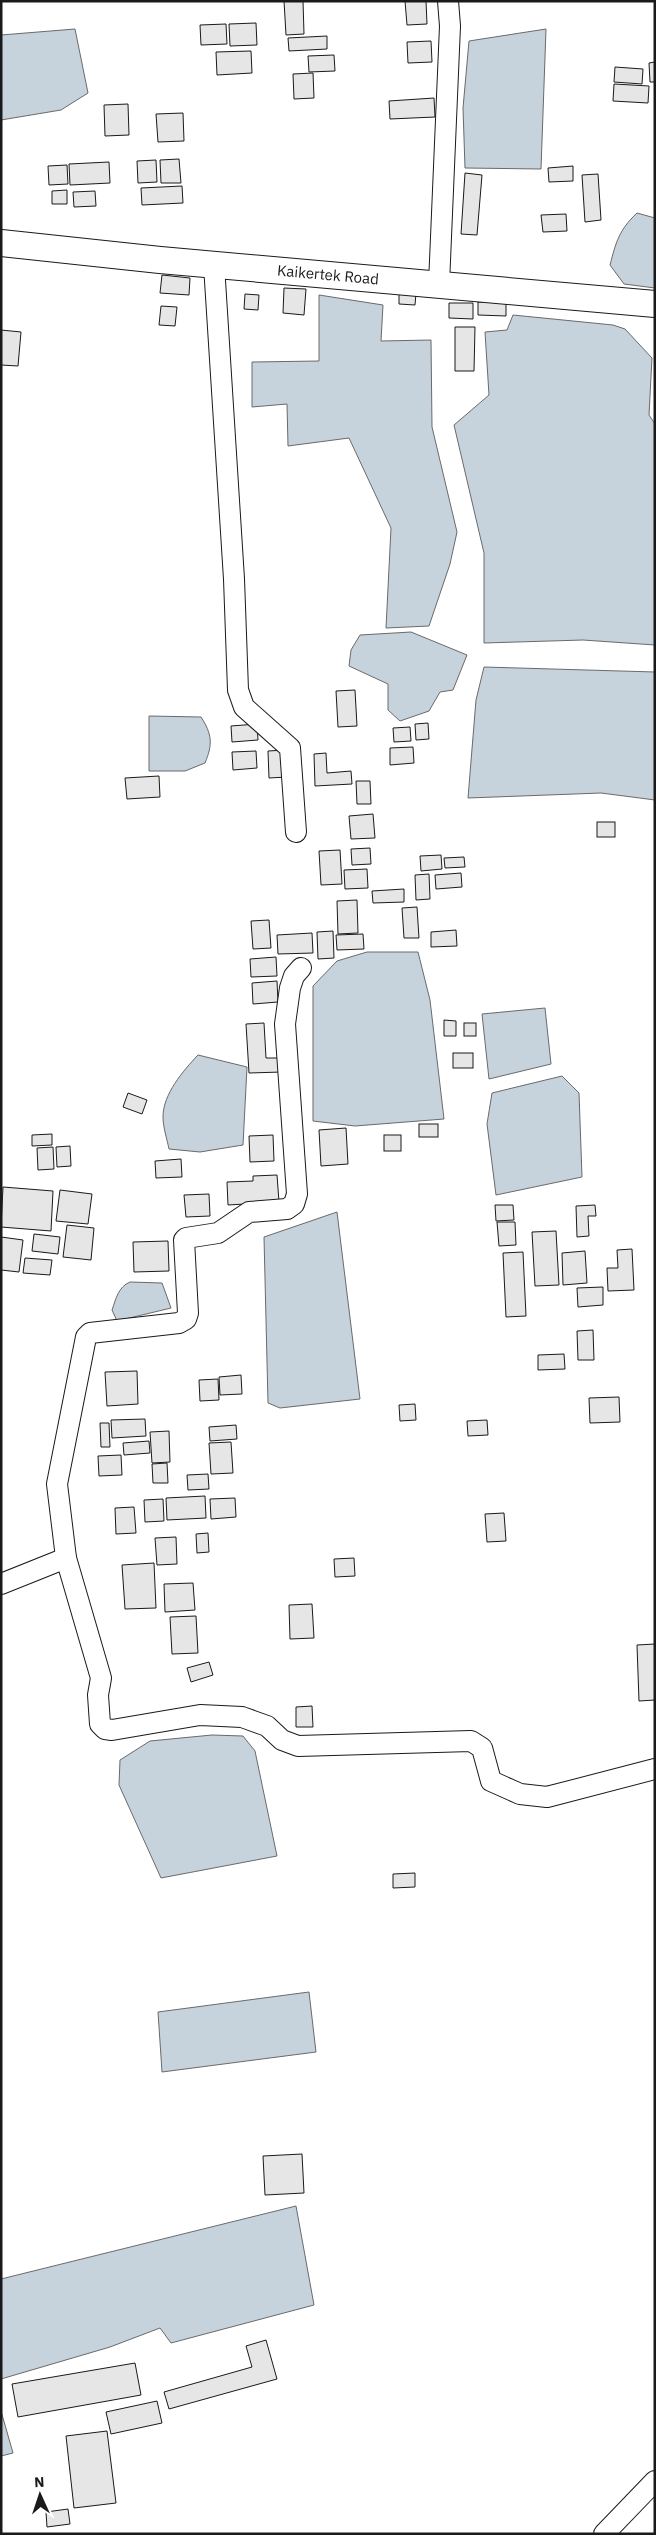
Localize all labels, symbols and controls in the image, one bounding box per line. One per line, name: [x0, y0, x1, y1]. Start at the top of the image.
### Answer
street label: Kaikertek Road: [276, 261, 380, 288]
north arrow: [15, 2470, 65, 2520]
text: N: [34, 2473, 45, 2491]

